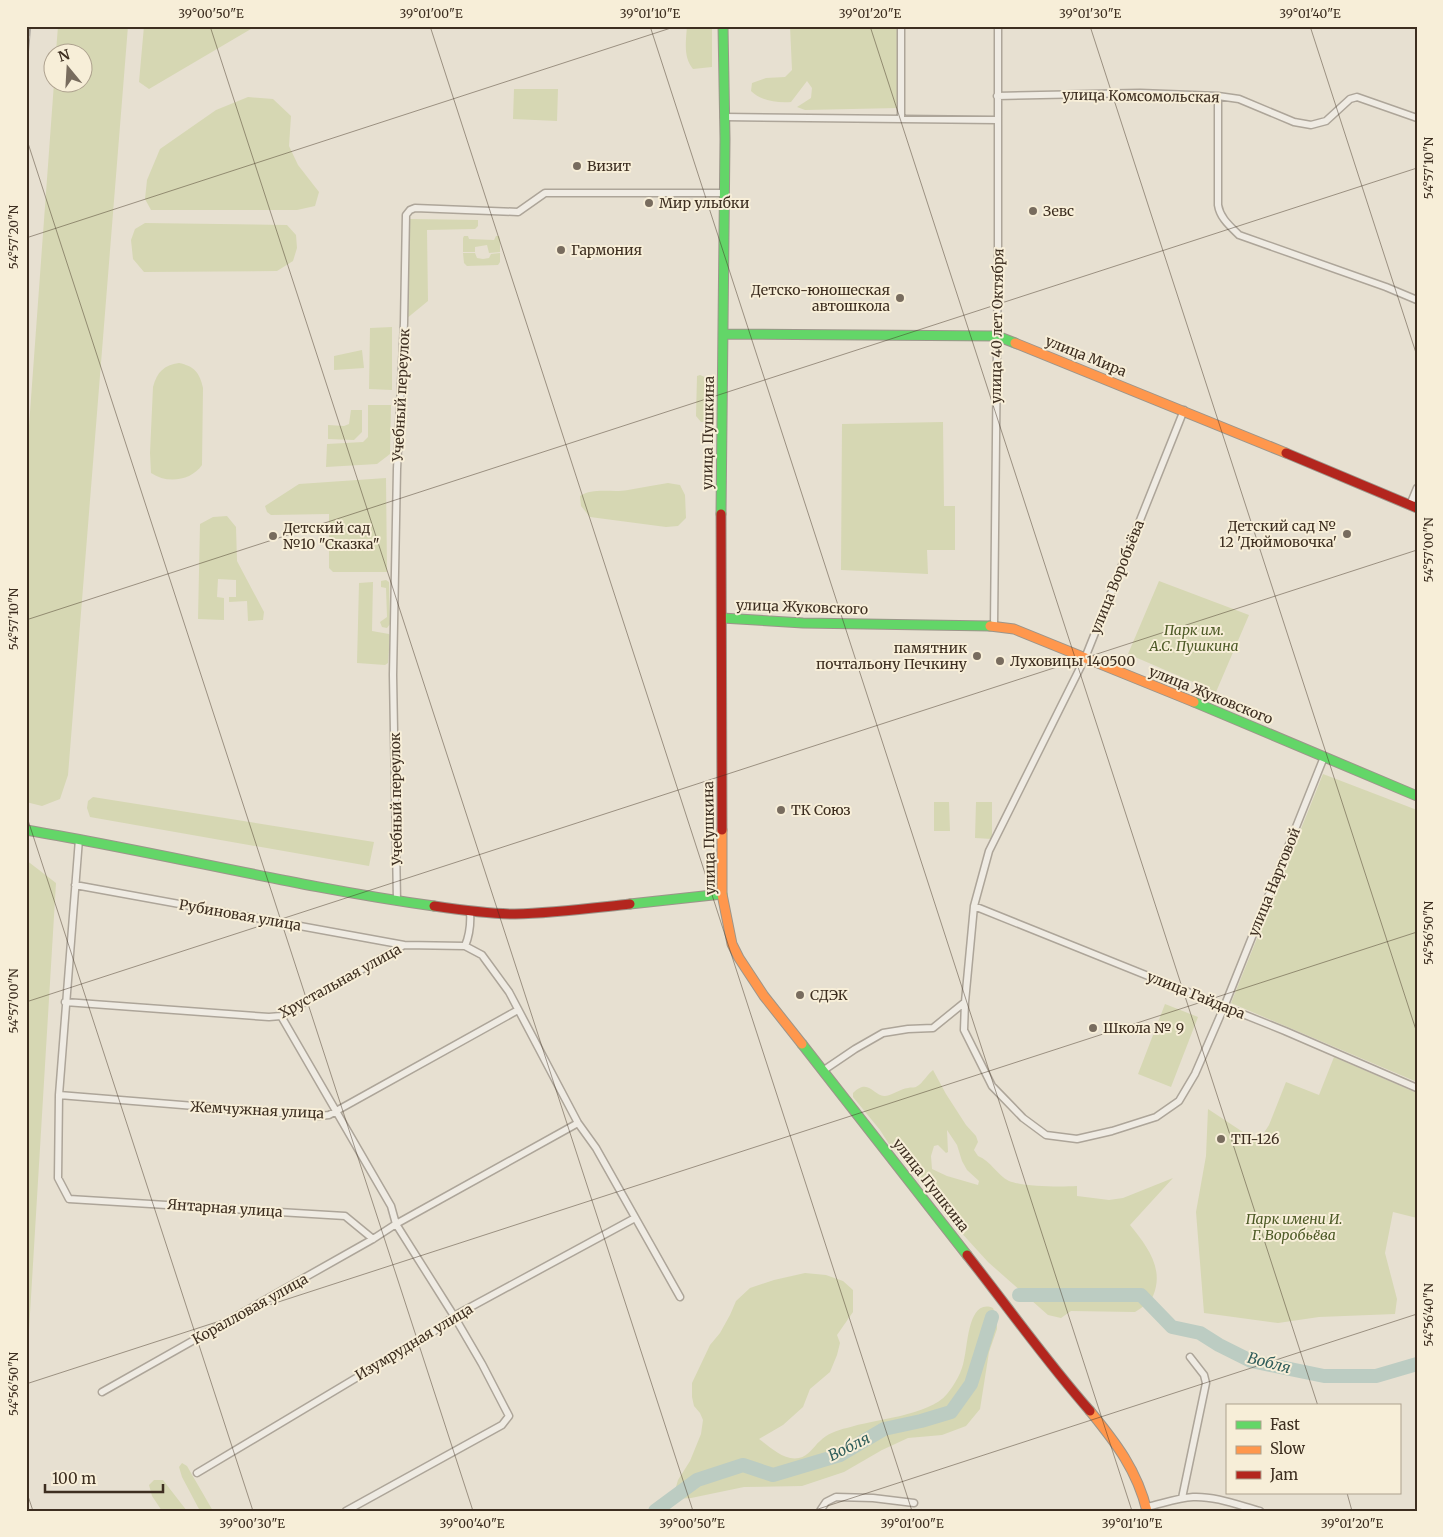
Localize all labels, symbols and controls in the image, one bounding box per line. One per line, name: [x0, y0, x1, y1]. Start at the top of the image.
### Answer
text: 39°00'50"E: [178, 6, 244, 21]
text: 39°01'00"E: [400, 6, 463, 21]
text: 39°01'10"E: [620, 6, 681, 21]
text: 39°01'20"E: [839, 6, 902, 21]
text: 39°01'30"E: [1059, 6, 1121, 21]
text: 39°01'40"E: [1279, 6, 1341, 21]
north arrow: [42, 42, 92, 92]
text: N: [56, 45, 72, 66]
street label: улица Комсомольская: [1062, 86, 1220, 106]
text: 54°57'10"N: [1421, 136, 1436, 199]
place label: Визит: [587, 157, 631, 175]
marker: Визит: [571, 160, 583, 172]
place label: Мир улыбки: [659, 194, 750, 212]
marker: Мир улыбки: [643, 197, 655, 209]
place label: Зевс: [1043, 202, 1074, 220]
text: 54°57'20"N: [6, 204, 21, 269]
marker: Зевс: [1027, 205, 1039, 217]
place label: Гармония: [571, 241, 642, 259]
marker: Гармония: [555, 244, 567, 256]
street label: улица 40 лет Октября: [987, 248, 1007, 404]
place label: Детско-юношеская автошкола: [751, 281, 890, 315]
marker: Детско-юношеская автошкола: [894, 292, 906, 304]
street label: Учебный переулок: [388, 328, 413, 463]
street label: улица Мира: [1043, 332, 1130, 381]
street label: улица Пушкина: [698, 375, 718, 490]
street label: улица Воробьёва: [1086, 517, 1148, 637]
place label: Детский сад № 12 'Дюймовочка': [1219, 517, 1337, 551]
text: 54°57'00"N: [1421, 517, 1436, 582]
place label: Детский сад №10 "Сказка": [283, 519, 380, 553]
marker: Детский сад № 12 'Дюймовочка': [1341, 528, 1353, 540]
marker: Детский сад №10 "Сказка": [267, 530, 279, 542]
text: 54°57'10"N: [6, 587, 21, 650]
street label: улица Жуковского: [736, 596, 868, 618]
park label: Парк им. А.С. Пушкина: [1149, 621, 1238, 655]
place label: памятник почтальону Печкину: [816, 639, 968, 673]
marker: памятник почтальону Печкину: [971, 650, 983, 662]
place label: Луховицы 140500: [1010, 652, 1135, 670]
marker: Луховицы 140500: [994, 655, 1006, 667]
street label: улица Жуковского: [1146, 662, 1276, 728]
street label: Учебный переулок: [386, 732, 406, 867]
street label: улица Пушкина: [699, 780, 719, 895]
place label: ТК Союз: [791, 801, 851, 819]
marker: ТК Союз: [775, 804, 787, 816]
street label: улица Нартовой: [1244, 825, 1304, 939]
street label: Рубиновая улица: [178, 895, 303, 935]
text: 54°56'50"N: [1421, 900, 1436, 965]
street label: Хрустальная улица: [276, 940, 405, 1022]
street label: улица Гайдара: [1144, 967, 1248, 1023]
text: 54°57'00"N: [6, 968, 21, 1033]
place label: СДЭК: [810, 986, 848, 1004]
marker: СДЭК: [794, 989, 806, 1001]
place label: Школа № 9: [1103, 1019, 1184, 1037]
marker: Школа № 9: [1087, 1022, 1099, 1034]
street label: Жемчужная улица: [189, 1097, 325, 1123]
place label: ТП-126: [1231, 1130, 1279, 1148]
marker: ТП-126: [1215, 1133, 1227, 1145]
street label: улица Пушкина: [889, 1135, 974, 1236]
street label: Янтарная улица: [167, 1195, 284, 1221]
park label: Парк имени И. Г. Воробьёва: [1246, 1210, 1342, 1244]
street label: Коралловая улица: [189, 1269, 312, 1348]
text: 54°56'40"N: [1421, 1283, 1436, 1347]
street label: Изумрудная улица: [352, 1299, 477, 1384]
water label: Вобля: [1245, 1348, 1293, 1377]
text: 54°56'50"N: [6, 1351, 21, 1416]
legend: [1226, 1404, 1400, 1494]
text: Fast: [1270, 1415, 1300, 1434]
water label: Вобля: [825, 1428, 873, 1465]
text: Slow: [1270, 1439, 1305, 1458]
scale bar: [45, 1462, 162, 1494]
text: Jam: [1269, 1465, 1298, 1484]
text: 100 m: [52, 1469, 96, 1488]
text: 39°00'30"E: [219, 1516, 285, 1531]
text: 39°00'40"E: [440, 1516, 505, 1531]
text: 39°00'50"E: [659, 1516, 725, 1531]
text: 39°01'00"E: [881, 1516, 944, 1531]
text: 39°01'10"E: [1102, 1516, 1163, 1531]
text: 39°01'20"E: [1321, 1516, 1384, 1531]

